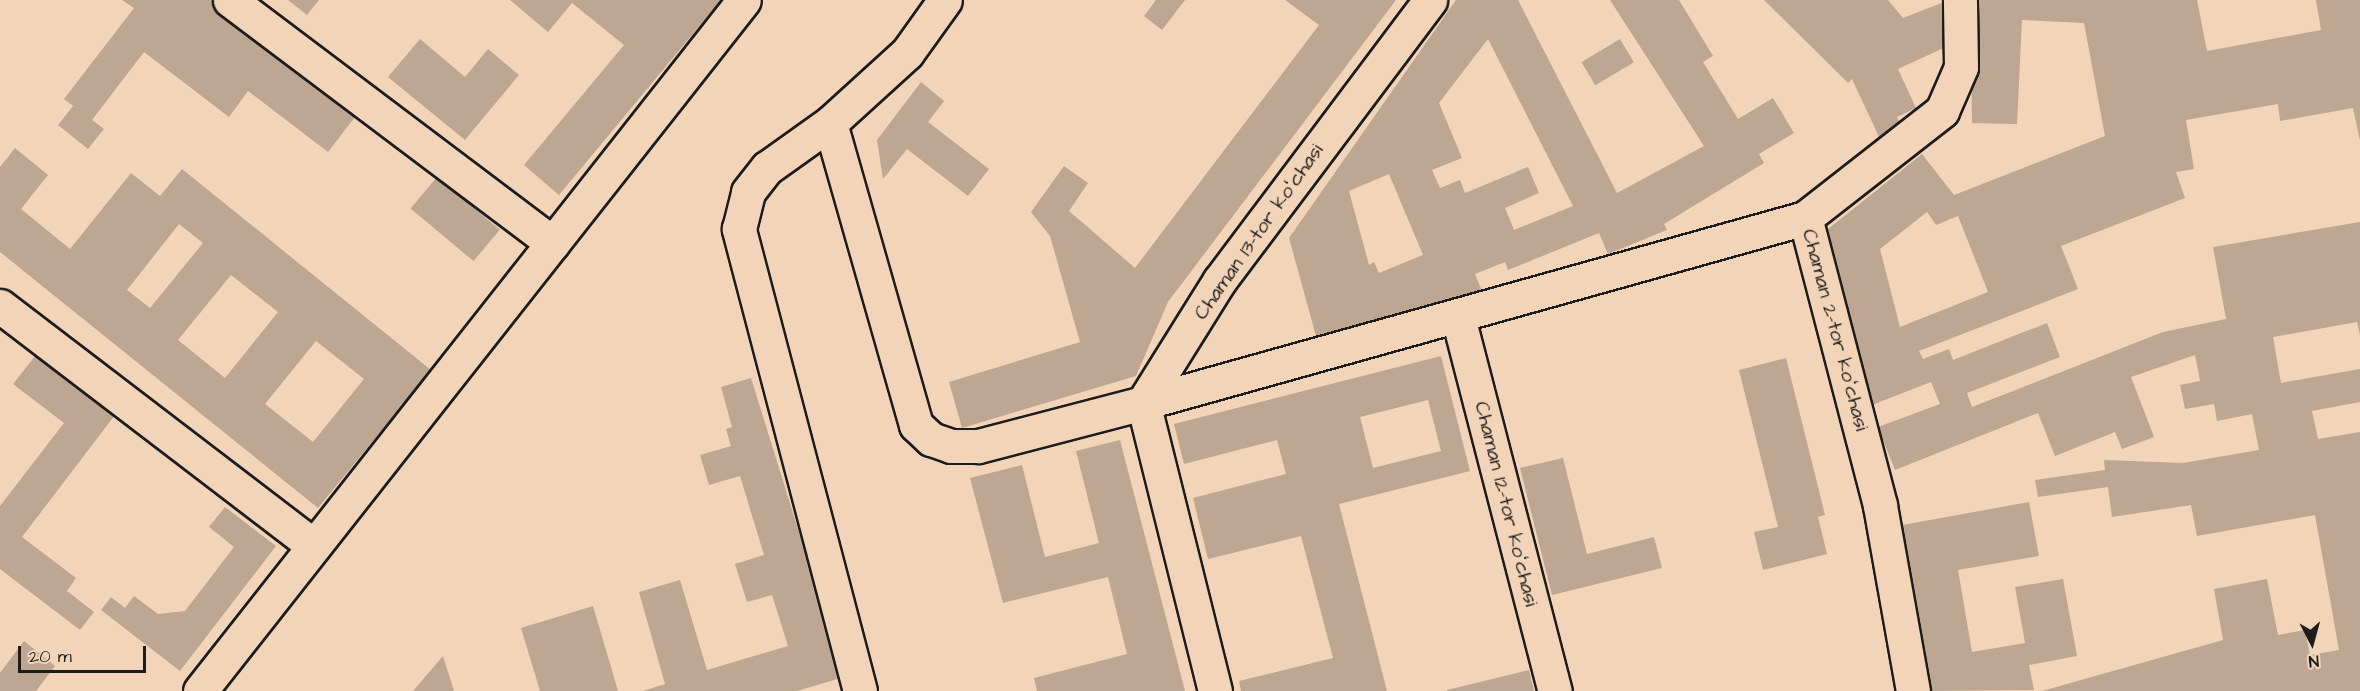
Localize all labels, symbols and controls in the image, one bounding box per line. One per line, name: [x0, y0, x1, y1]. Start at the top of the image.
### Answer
street label: Chaman 13-tor koʻchasi: [1189, 139, 1329, 325]
street label: Chaman 2-tor koʻchasi: [1797, 227, 1873, 433]
street label: Chaman 12-tor koʻchasi: [1469, 399, 1543, 609]
north arrow: [2282, 613, 2342, 673]
scale bar: [21, 634, 148, 672]
text: 20 m: [29, 644, 72, 669]
text: N: [2308, 649, 2320, 672]

